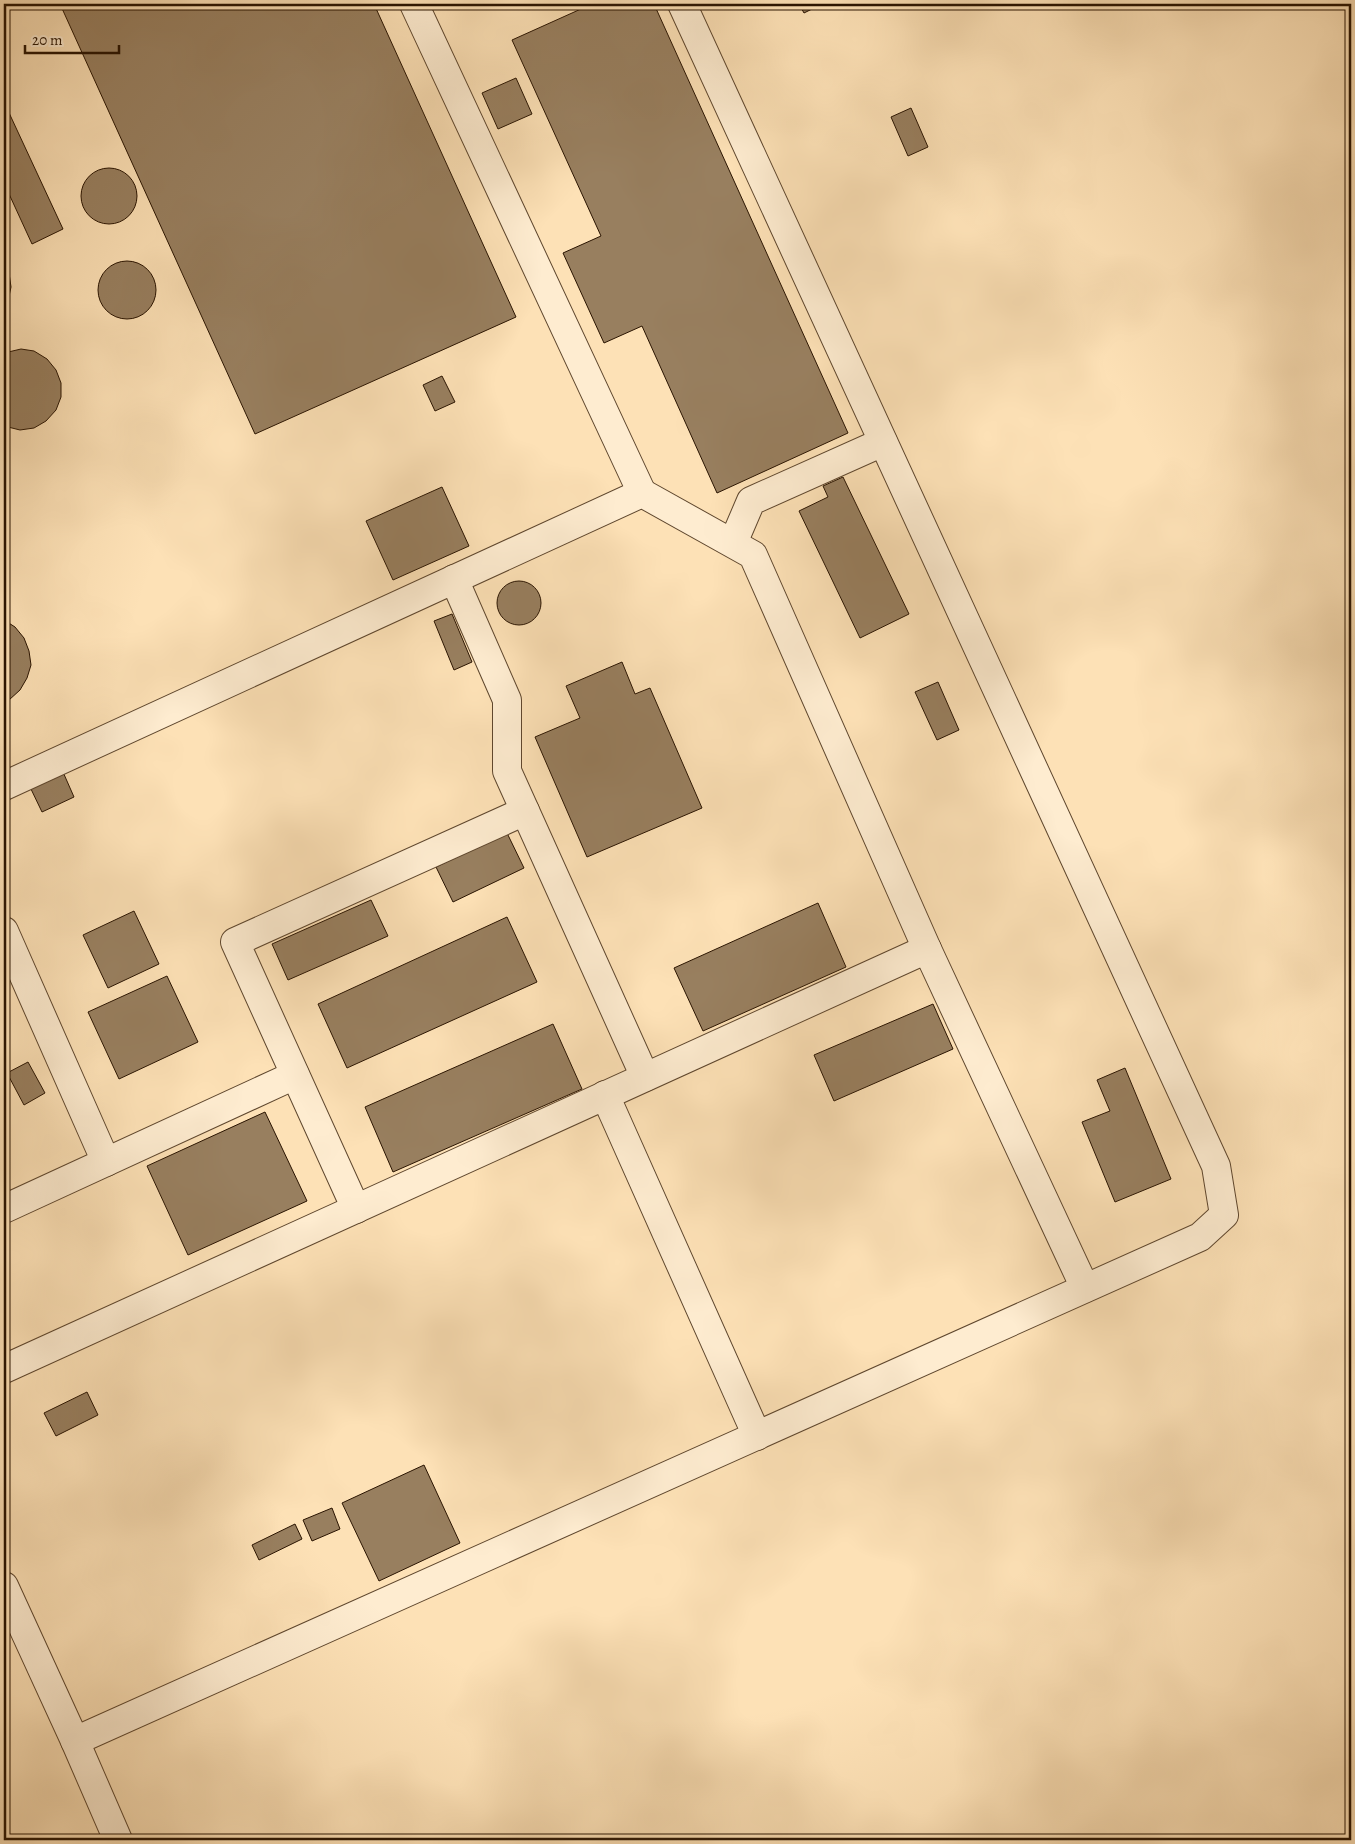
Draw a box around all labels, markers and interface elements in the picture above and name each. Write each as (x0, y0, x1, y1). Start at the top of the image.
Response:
scale bar (25, 22, 119, 54)
text: 20 m (32, 30, 63, 50)

